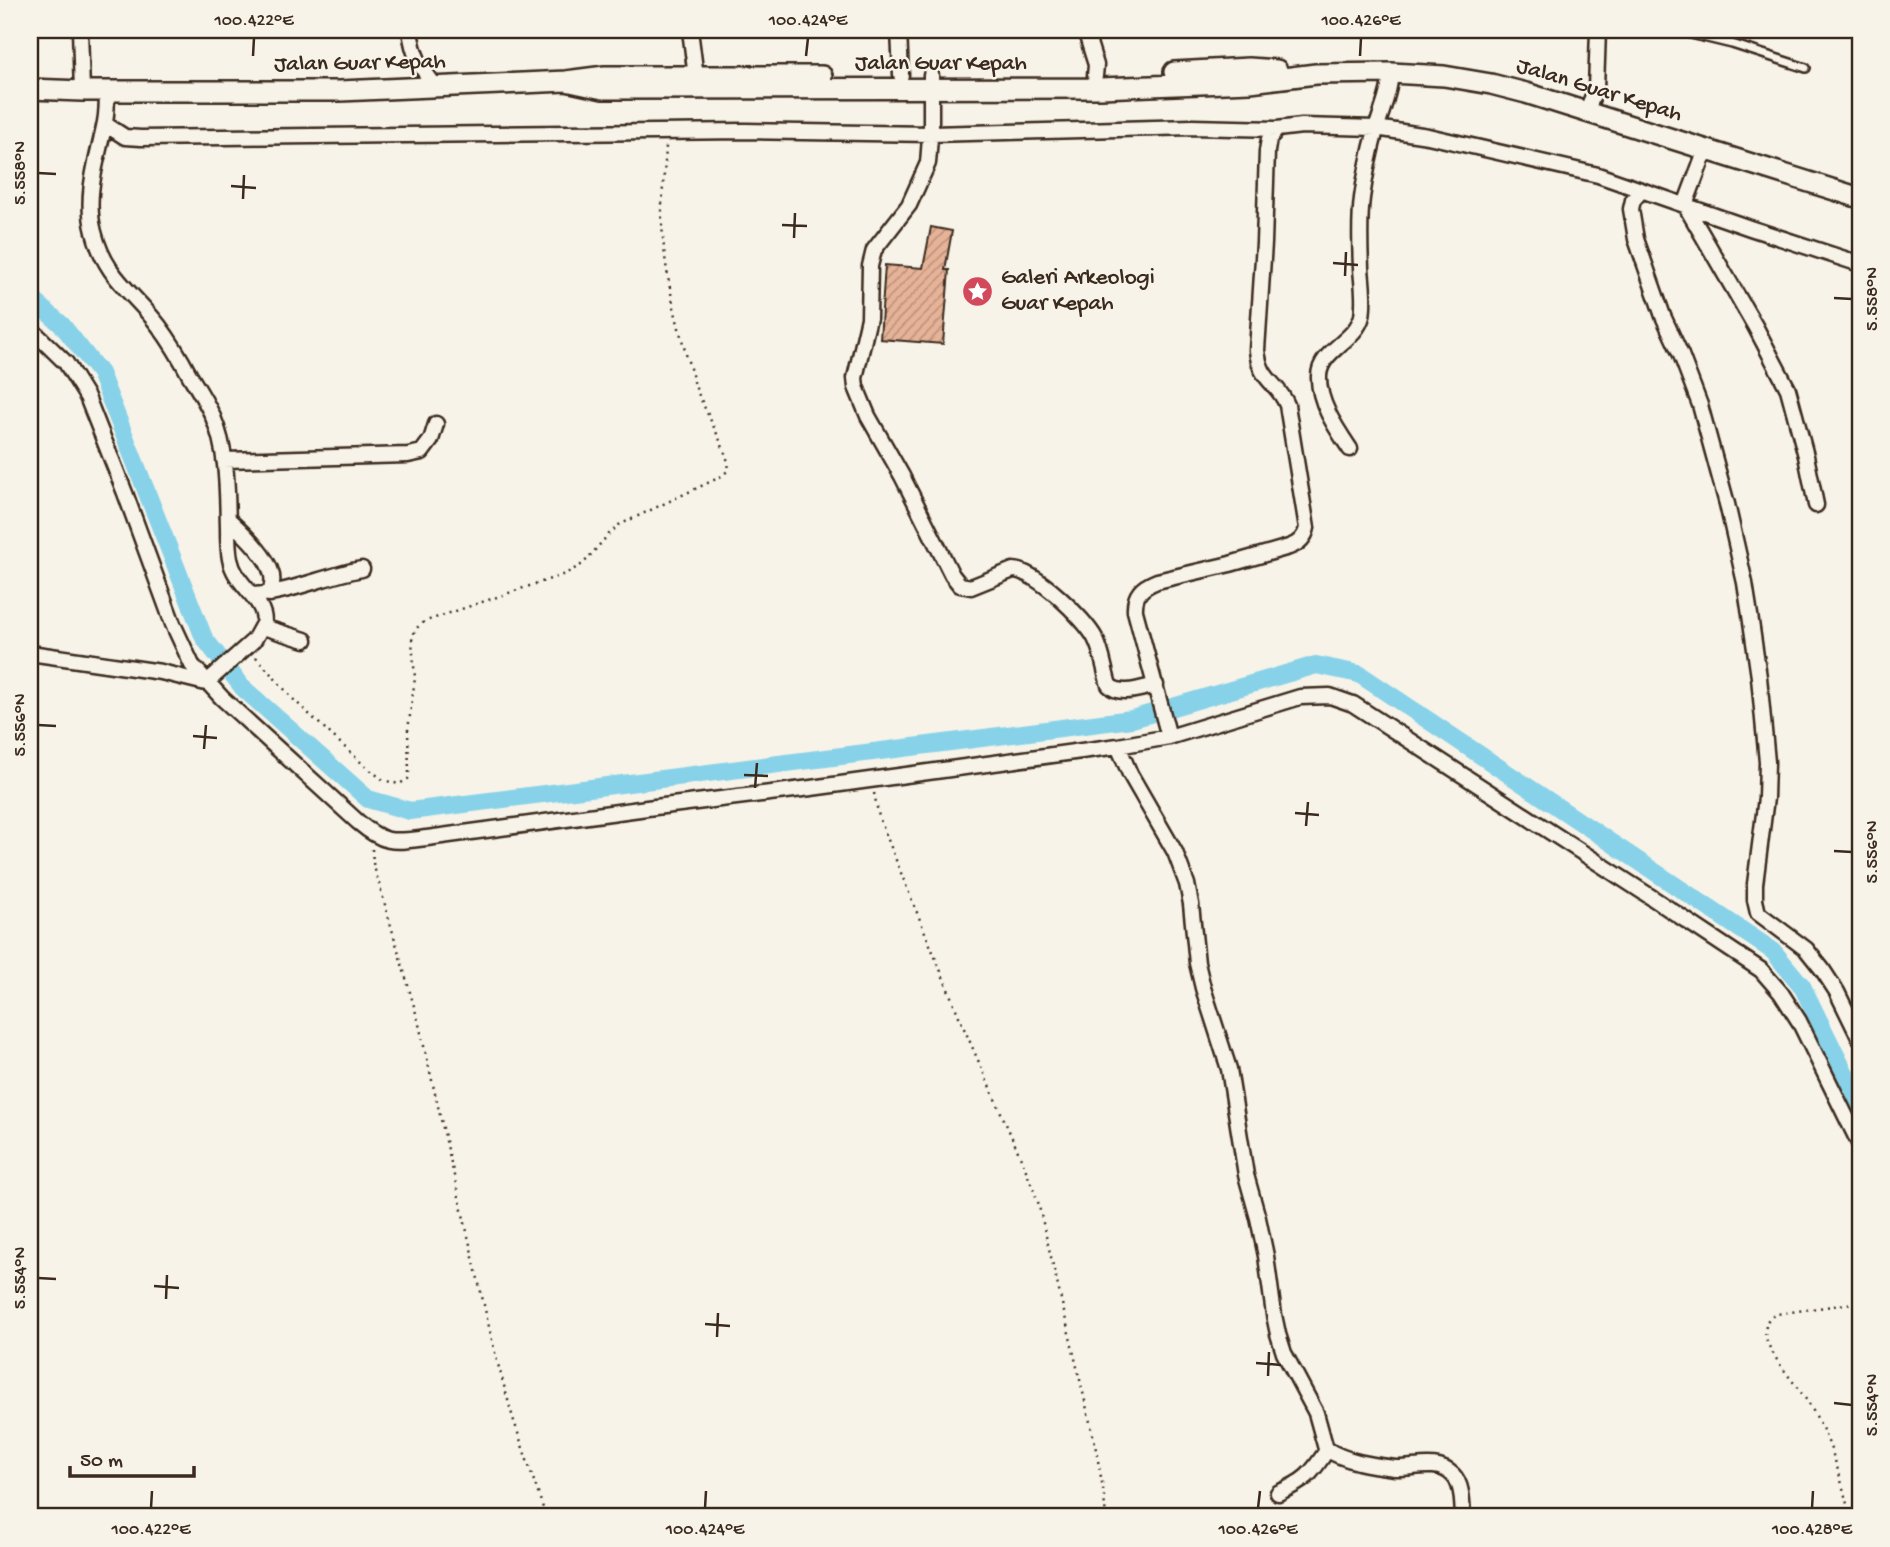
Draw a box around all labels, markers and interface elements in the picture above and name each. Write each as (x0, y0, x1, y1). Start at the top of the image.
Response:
text: 100.422°E (214, 11, 294, 32)
text: 100.424°E (768, 11, 848, 32)
text: 100.426°E (1320, 11, 1401, 32)
street label: Jalan Guar Kepah (274, 49, 446, 79)
street label: Jalan Guar Kepah (855, 51, 1027, 78)
street label: Jalan Guar Kepah (1513, 53, 1685, 129)
text: 5.558°N (11, 141, 32, 205)
place label: Galeri Arkeologi Guar Kepah (1001, 265, 1155, 318)
text: 5.558°N (1863, 267, 1884, 331)
place icon: Galeri Arkeologi Guar Kepah (961, 274, 995, 308)
text: 5.556°N (11, 693, 32, 757)
text: 5.556°N (1863, 820, 1884, 884)
text: 5.554°N (11, 1247, 32, 1309)
text: 5.554°N (1863, 1374, 1884, 1436)
scale bar (70, 1435, 194, 1479)
text: 50 m (80, 1450, 123, 1475)
text: 100.422°E (111, 1520, 191, 1541)
text: 100.424°E (665, 1520, 745, 1541)
text: 100.426°E (1217, 1520, 1298, 1541)
text: 100.428°E (1771, 1520, 1853, 1541)

